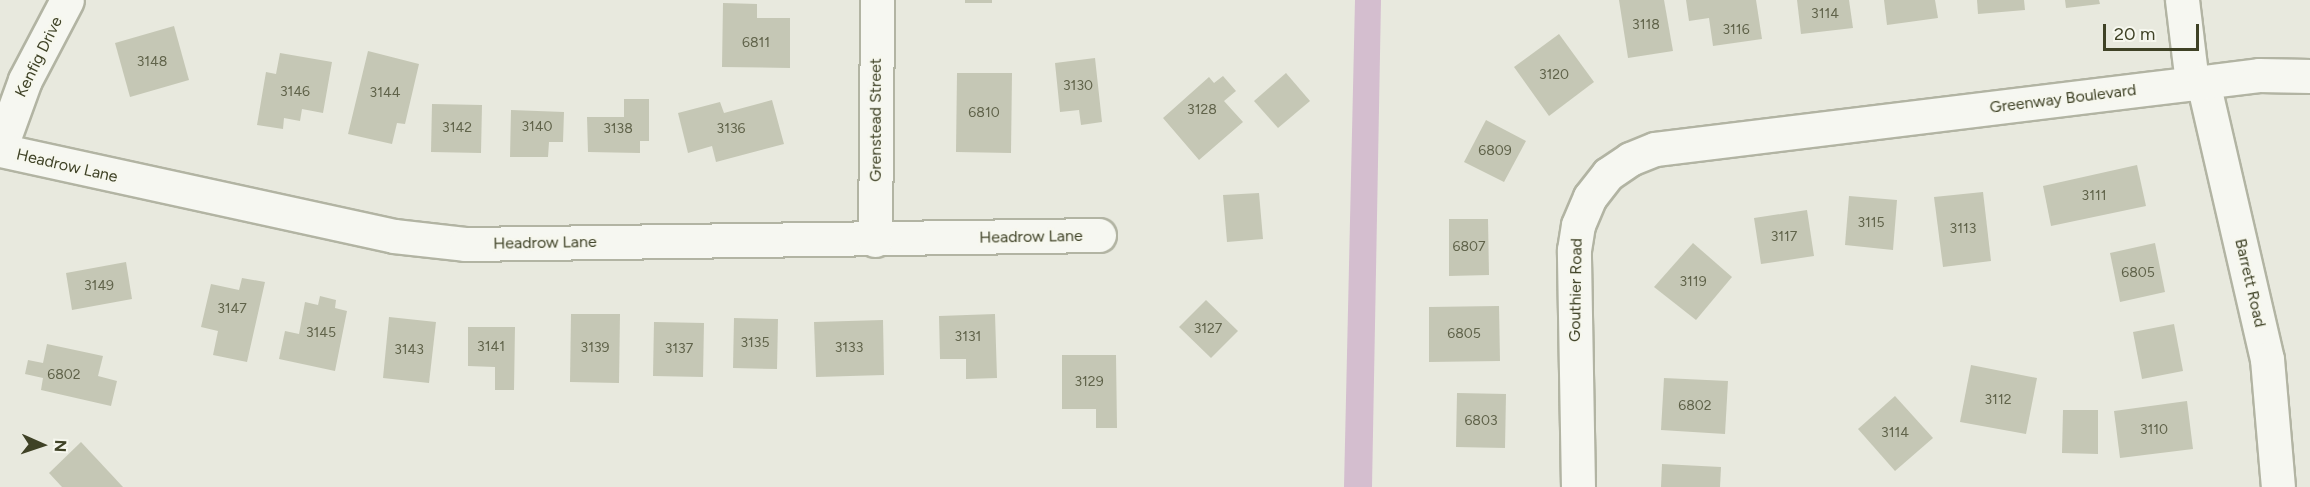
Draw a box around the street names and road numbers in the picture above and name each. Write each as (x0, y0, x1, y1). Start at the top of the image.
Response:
street label: Kenfig Drive (11, 14, 67, 100)
street label: Grenstead Street (866, 58, 886, 182)
street label: Greenway Boulevard (1989, 80, 2137, 118)
street label: Headrow Lane (14, 145, 120, 187)
street label: Headrow Lane (979, 226, 1083, 248)
street label: Headrow Lane (493, 232, 597, 254)
street label: Barrett Road (2230, 237, 2270, 329)
street label: Gouthier Road (1565, 238, 1587, 342)

